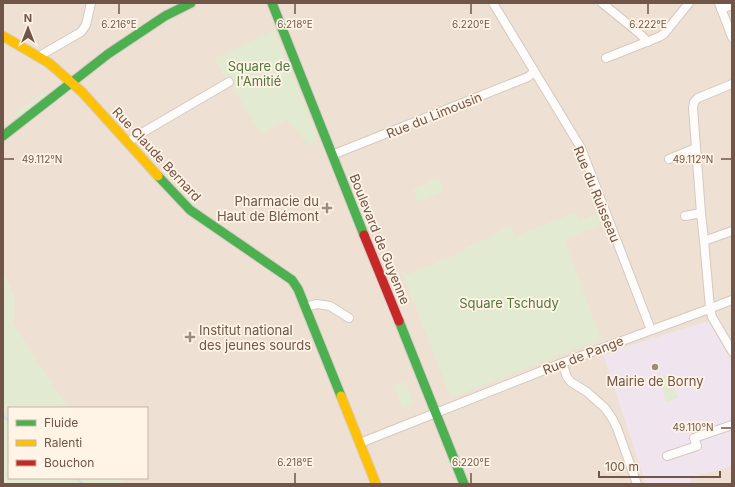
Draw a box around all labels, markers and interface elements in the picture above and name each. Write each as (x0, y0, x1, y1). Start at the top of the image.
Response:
north arrow (8, 8, 48, 48)
text: N (24, 11, 32, 25)
text: 6.216°E (101, 18, 137, 30)
text: 6.218°E (277, 18, 313, 30)
text: 6.220°E (452, 18, 490, 30)
text: 6.222°E (629, 18, 667, 30)
park label: Square de l'Amitié (228, 58, 290, 89)
street label: Rue du Limousin (384, 89, 484, 141)
street label: Rue Claude Bernard (109, 104, 205, 204)
street label: Rue du Ruisseau (570, 144, 624, 244)
text: 49.112°N (22, 153, 62, 165)
text: 49.112°N (673, 153, 713, 165)
street label: Boulevard de Guyenne (346, 171, 414, 307)
place label: Pharmacie du Haut de Blémont (217, 193, 319, 224)
marker: Pharmacie du Haut de Blémont (322, 203, 332, 213)
park label: Square Tschudy (459, 295, 559, 311)
place label: Institut national des jeunes sourds (199, 322, 311, 353)
marker: Institut national des jeunes sourds (184, 331, 196, 343)
street label: Rue de Pange (540, 332, 626, 378)
marker: Mairie de Borny (650, 362, 660, 372)
place label: Mairie de Borny (606, 373, 704, 389)
legend (8, 407, 148, 479)
text: Fluide (44, 415, 78, 430)
text: 49.110°N (673, 421, 713, 433)
text: Ralenti (44, 435, 82, 450)
scale bar (599, 453, 720, 479)
text: Bouchon (44, 455, 94, 470)
text: 6.218°E (277, 456, 313, 468)
text: 6.220°E (452, 456, 490, 468)
text: 100 m (605, 459, 639, 474)

